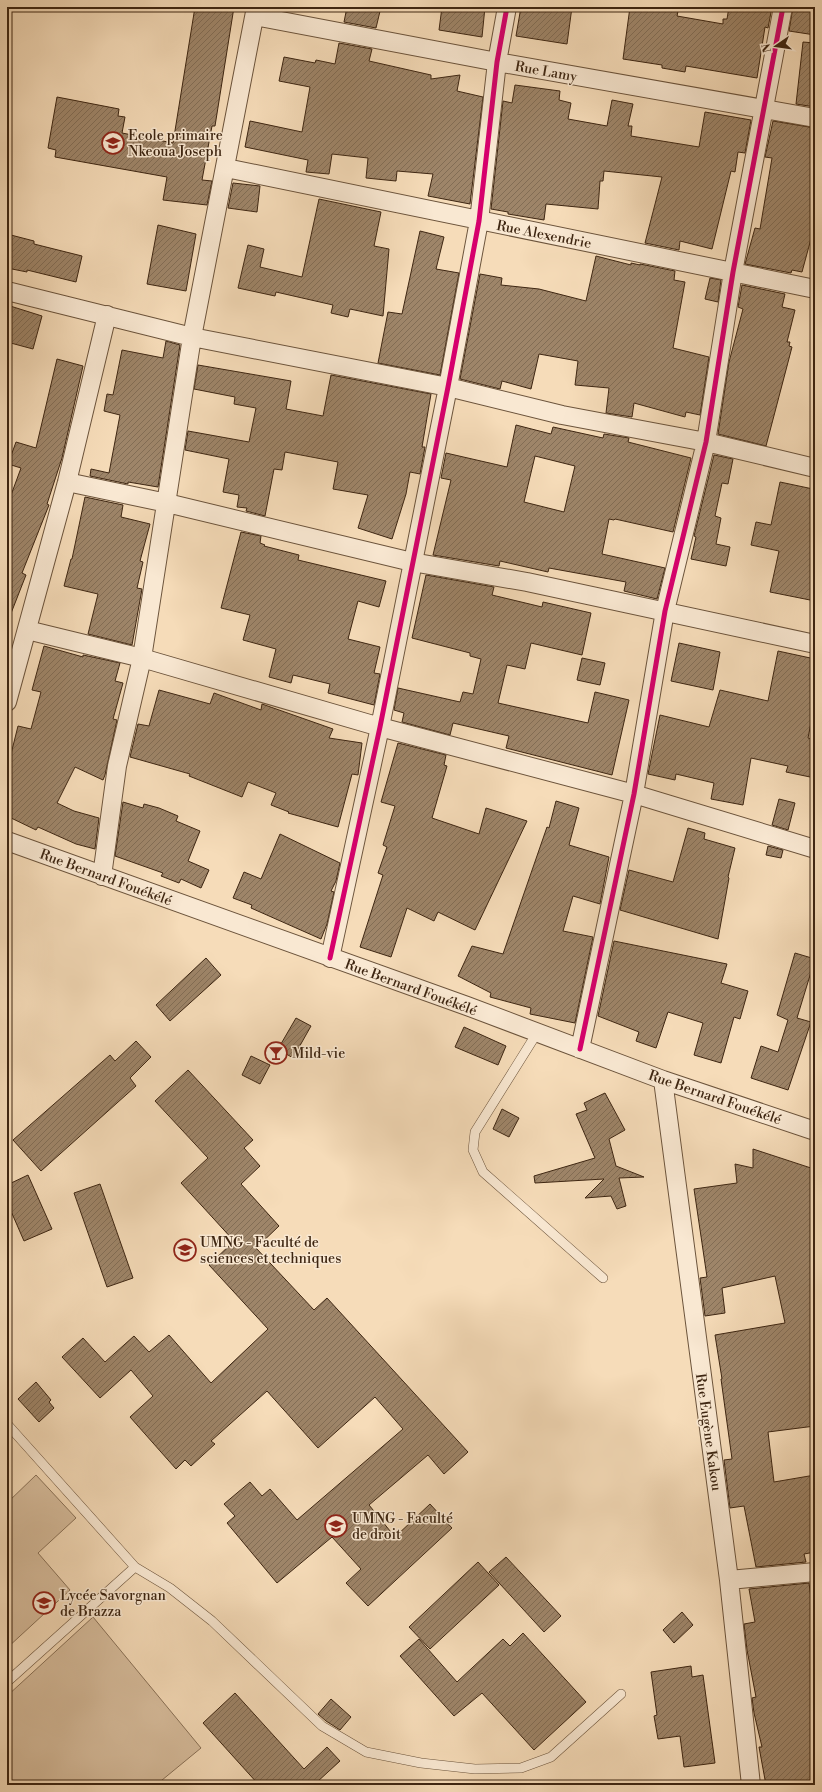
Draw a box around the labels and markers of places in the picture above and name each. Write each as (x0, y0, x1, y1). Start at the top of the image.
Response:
place label: Ecole primaire Nkeoua Joseph (128, 127, 223, 161)
school or university icon: Ecole primaire Nkeoua Joseph (100, 130, 126, 156)
bar icon: Mild-vie (263, 1040, 289, 1066)
place label: Mild-vie (292, 1045, 345, 1063)
place label: UMNG - Faculté de sciences et techniques (200, 1234, 341, 1268)
school or university icon: UMNG - Faculté de sciences et techniques (172, 1237, 198, 1263)
place label: UMNG - Faculté de droit (352, 1510, 453, 1544)
school or university icon: UMNG - Faculté de droit (323, 1513, 349, 1539)
place label: Lycée Savorgnan de Brazza (60, 1587, 167, 1621)
school or university icon: Lycée Savorgnan de Brazza (31, 1590, 57, 1616)

